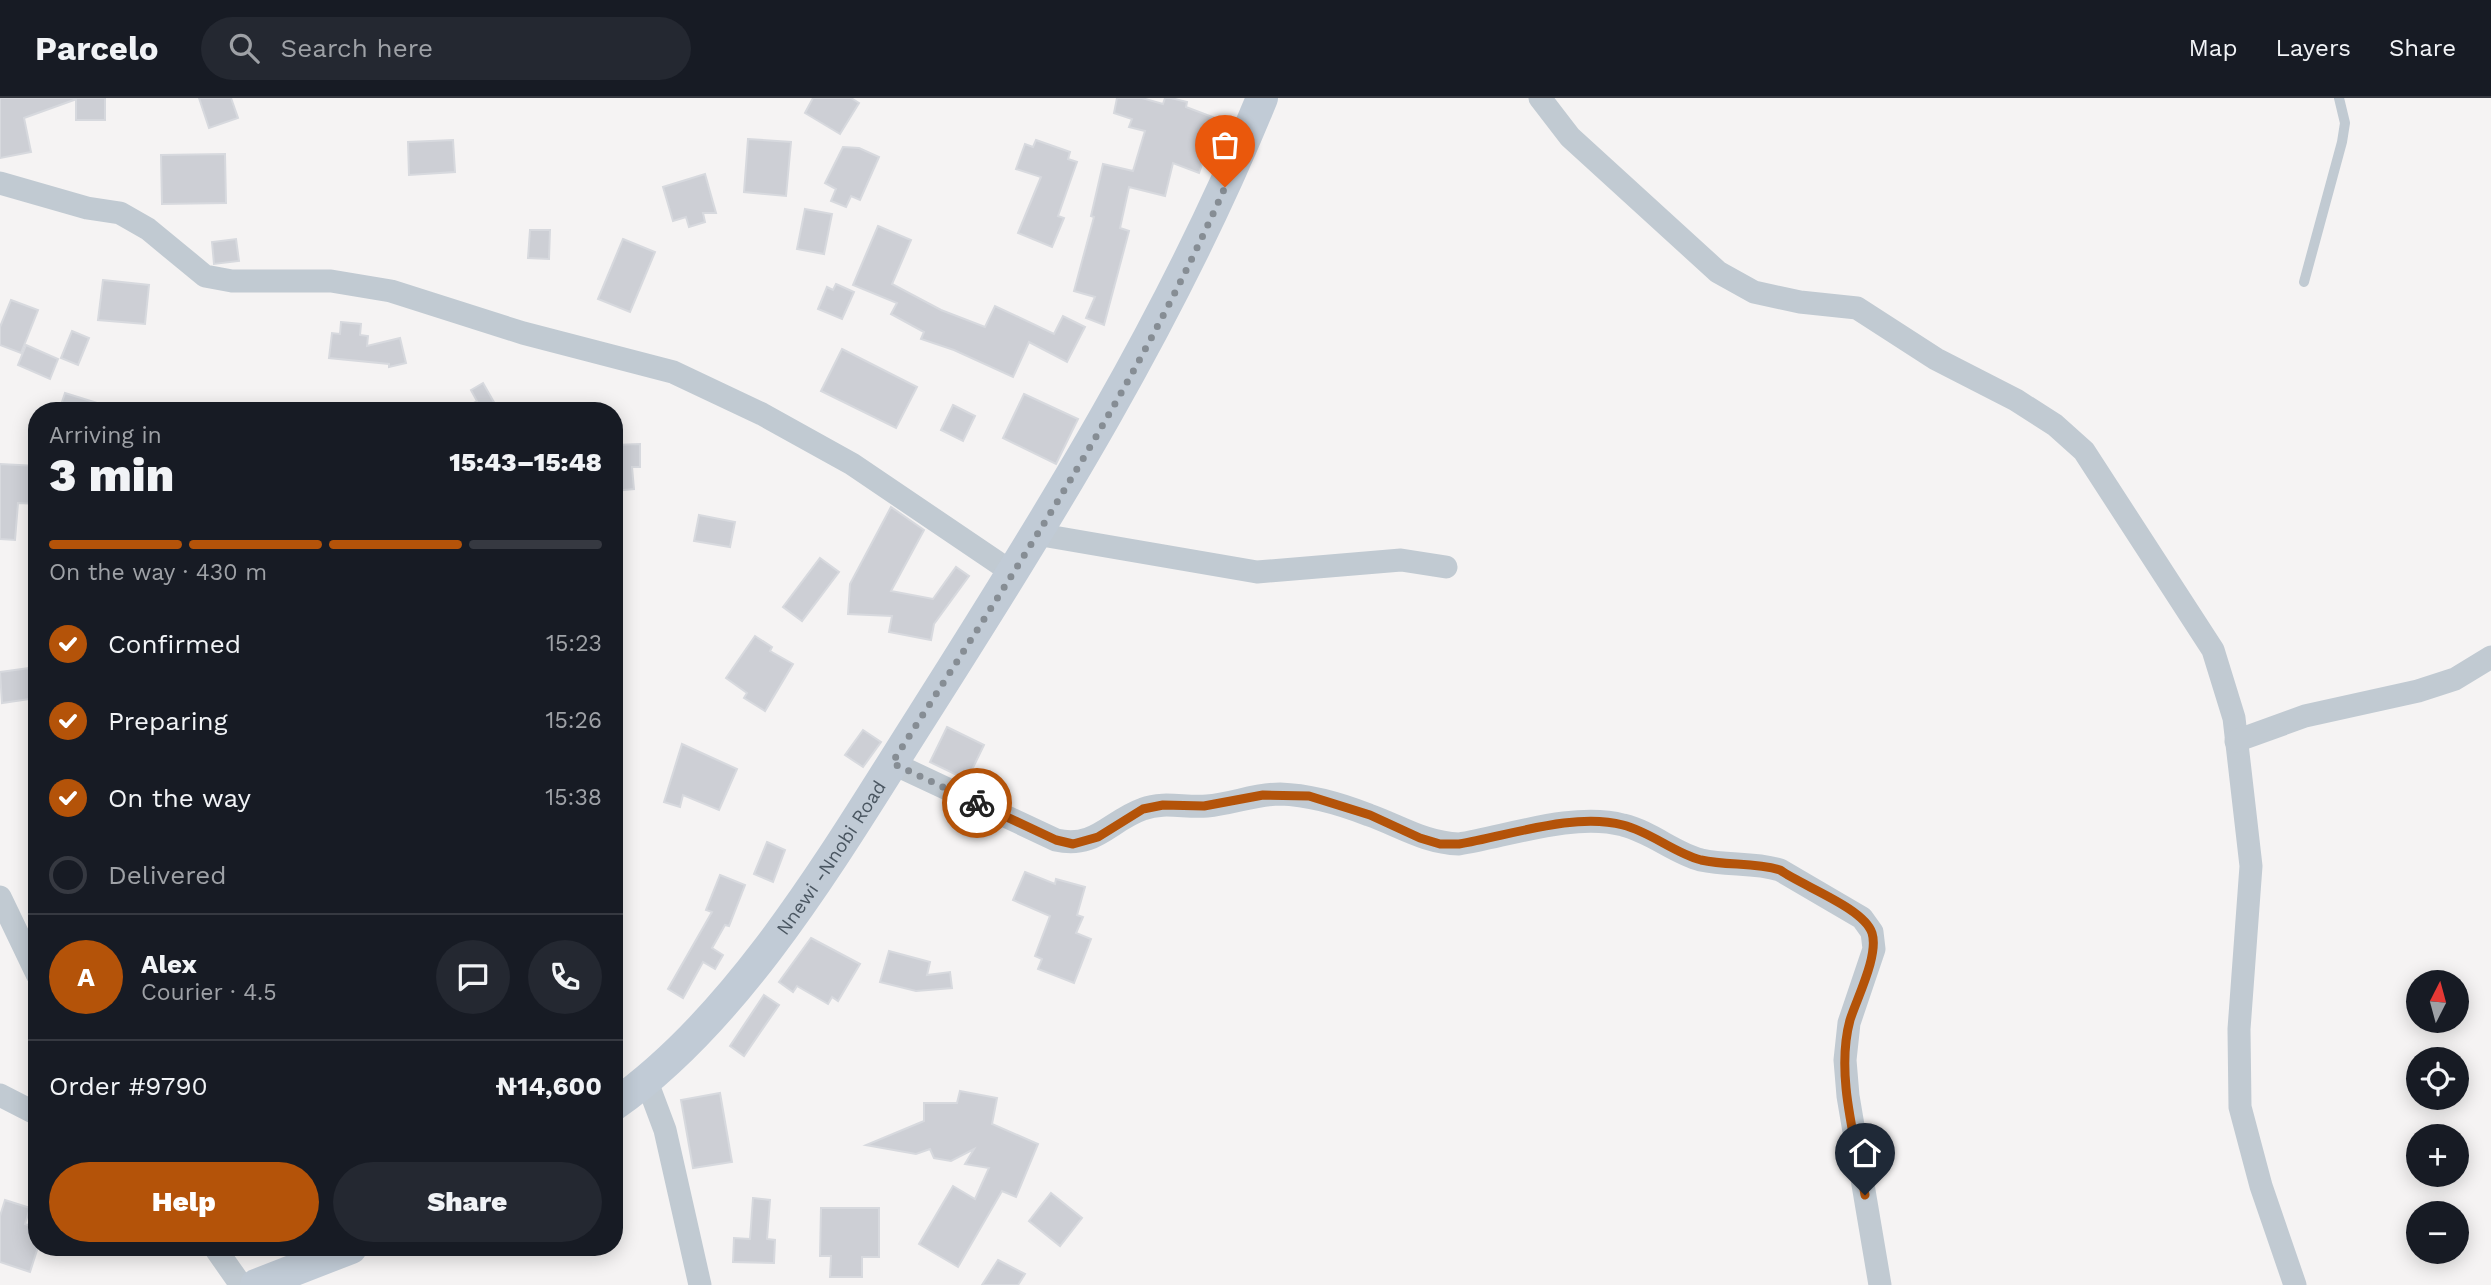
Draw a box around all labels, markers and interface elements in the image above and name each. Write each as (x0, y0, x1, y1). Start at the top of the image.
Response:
search box (201, 17, 691, 80)
text: Parcelo (35, 29, 159, 68)
icon: search (225, 29, 263, 67)
text: Search here (281, 33, 433, 63)
text: Map (2189, 34, 2237, 62)
text: Layers (2275, 34, 2351, 62)
text: Share (2389, 34, 2456, 62)
pin (1195, 115, 1255, 187)
icon: bag (1206, 126, 1244, 164)
text: Arriving in (49, 422, 162, 449)
text: 15:43–15:48 (449, 447, 602, 477)
text: 3 min (49, 448, 174, 502)
text: On the way · 430 m (49, 559, 267, 586)
icon: check (49, 625, 87, 663)
text: Confirmed (108, 629, 241, 659)
text: 15:23 (546, 630, 602, 657)
icon: check (49, 702, 87, 740)
text: Preparing (108, 706, 228, 736)
text: 15:26 (545, 707, 602, 734)
courier (942, 768, 1012, 838)
street label: Nnewi -Nnobi Road (771, 776, 891, 939)
icon: check (49, 779, 87, 817)
text: On the way (108, 783, 251, 813)
text: 15:38 (545, 784, 602, 811)
icon: bike (958, 784, 996, 822)
text: Delivered (108, 860, 227, 890)
button: chat (436, 940, 510, 1014)
button: phone (528, 940, 602, 1014)
text: Alex (141, 949, 197, 979)
text: A (77, 962, 95, 992)
north arrow (2406, 970, 2469, 1032)
map controls (2406, 970, 2469, 1264)
text: Courier · 4.5 (141, 979, 277, 1006)
button: locate (2406, 1047, 2469, 1110)
text: Order #9790 (49, 1071, 208, 1101)
text: ₦14,600 (496, 1071, 602, 1101)
pin (1835, 1123, 1895, 1195)
button: + (2406, 1124, 2469, 1187)
icon: home (1846, 1134, 1884, 1172)
button: Help (49, 1162, 319, 1242)
button: Share (333, 1162, 602, 1242)
button: − (2406, 1201, 2469, 1264)

